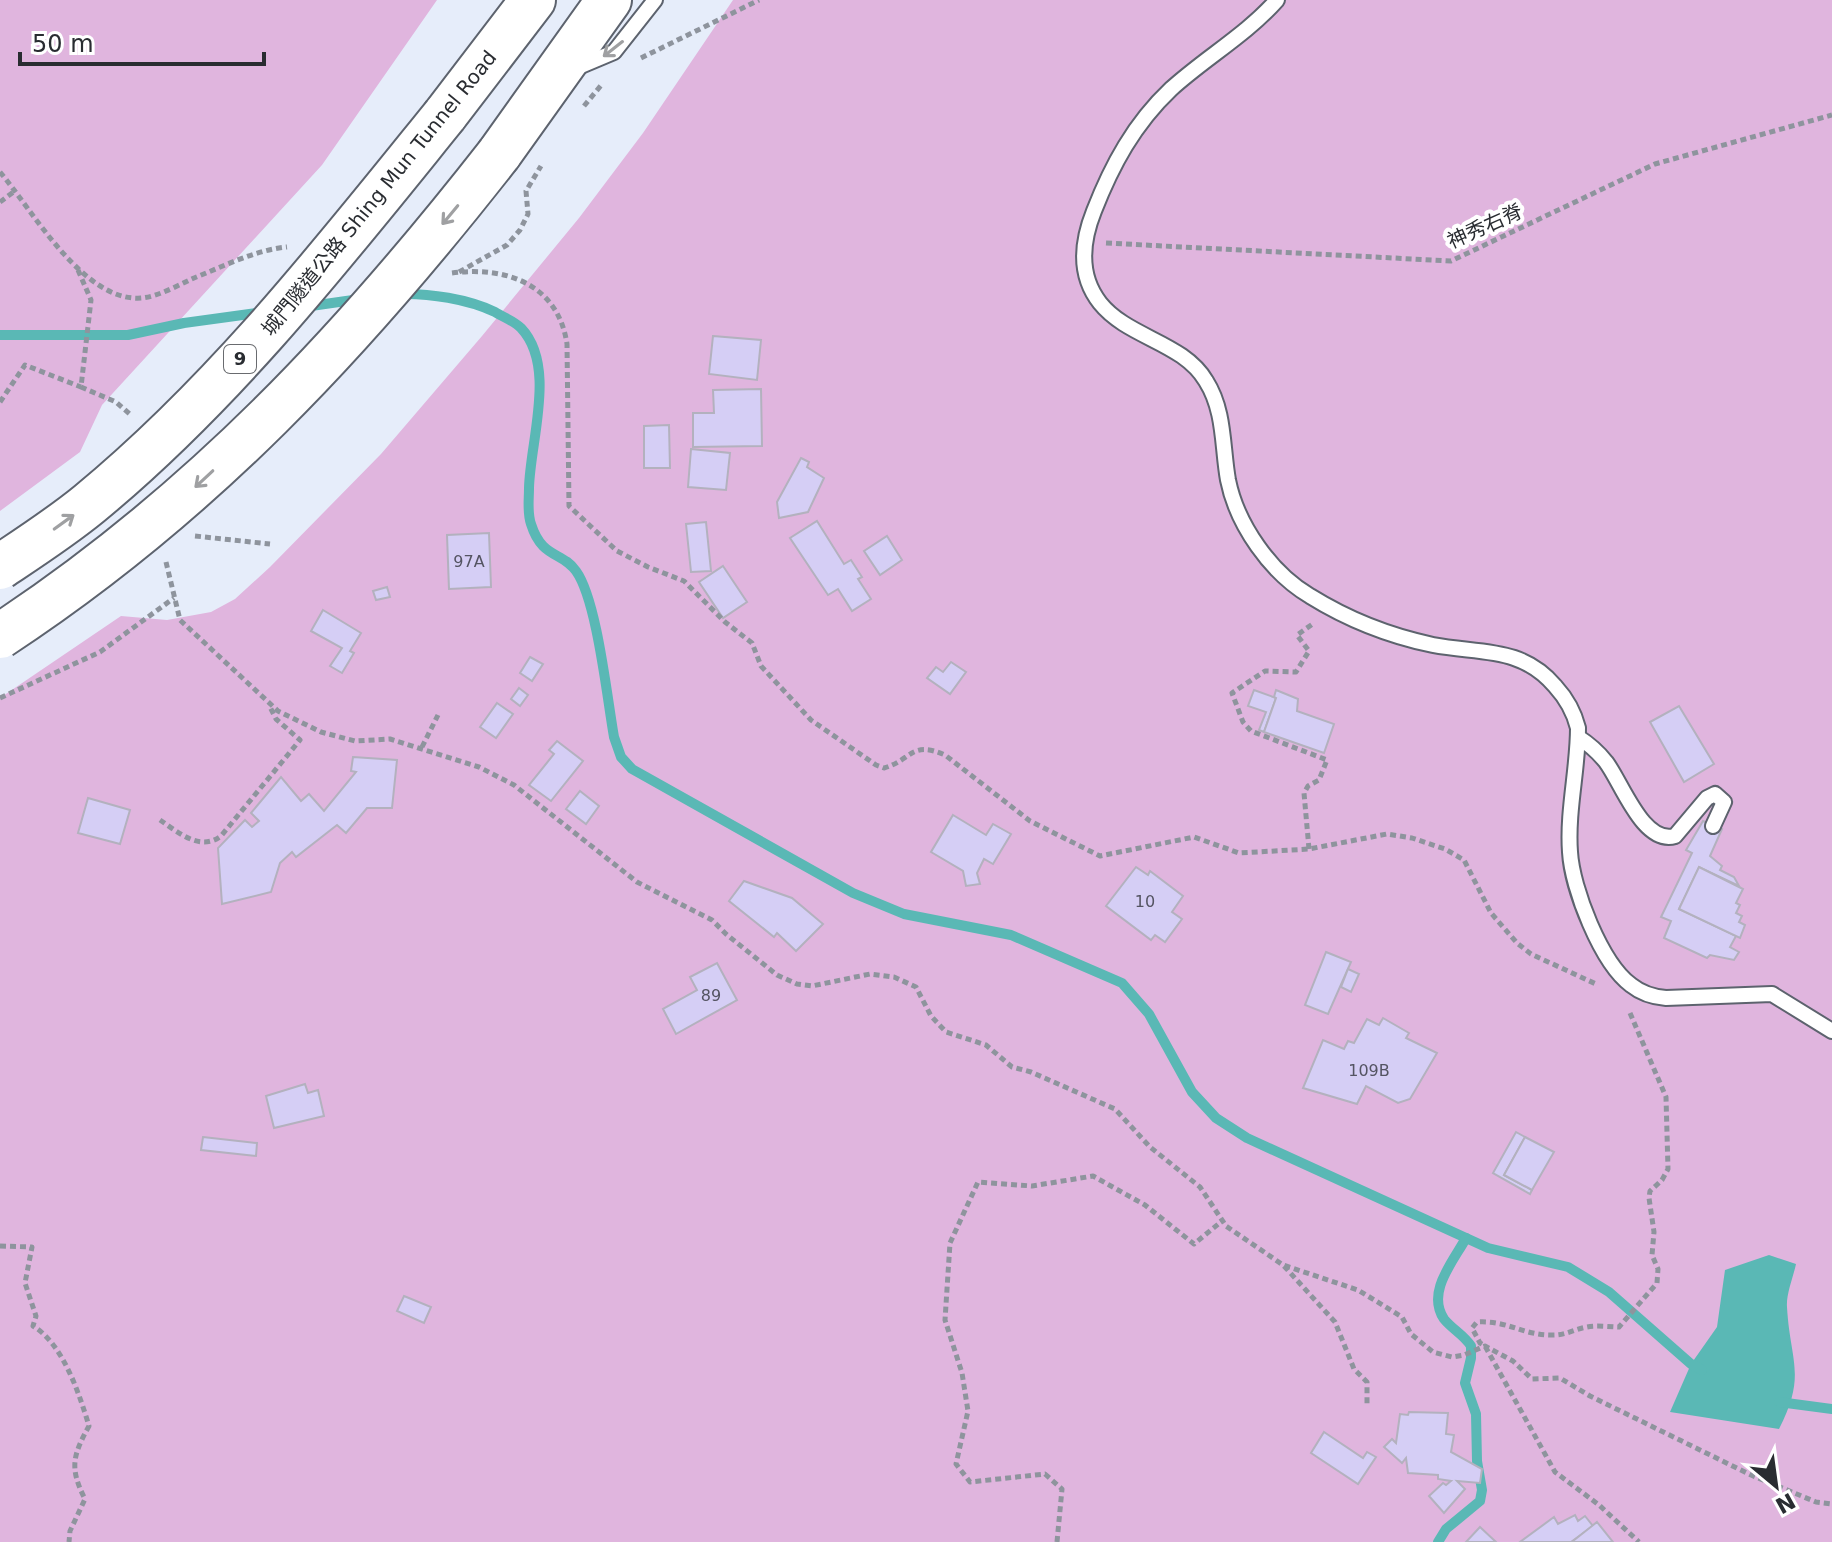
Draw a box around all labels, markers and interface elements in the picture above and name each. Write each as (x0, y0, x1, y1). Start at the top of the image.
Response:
scale bar (20, 16, 264, 66)
text: 50 m (32, 30, 94, 58)
one-way arrow (602, 39, 623, 57)
street label: 城門隧道公路 Shing Mun Tunnel Road (257, 46, 501, 340)
street label: 神秀右脊 (1444, 199, 1526, 253)
one-way arrow (442, 204, 459, 225)
road number: 9 (224, 345, 256, 373)
one-way arrow (194, 470, 214, 489)
one-way arrow (52, 514, 74, 530)
house number: 97A (453, 552, 485, 571)
house number: 10 (1135, 892, 1155, 911)
house number: 89 (701, 986, 721, 1005)
house number: 109B (1348, 1061, 1390, 1080)
north arrow (1736, 1446, 1816, 1526)
text: N (1771, 1488, 1800, 1518)

